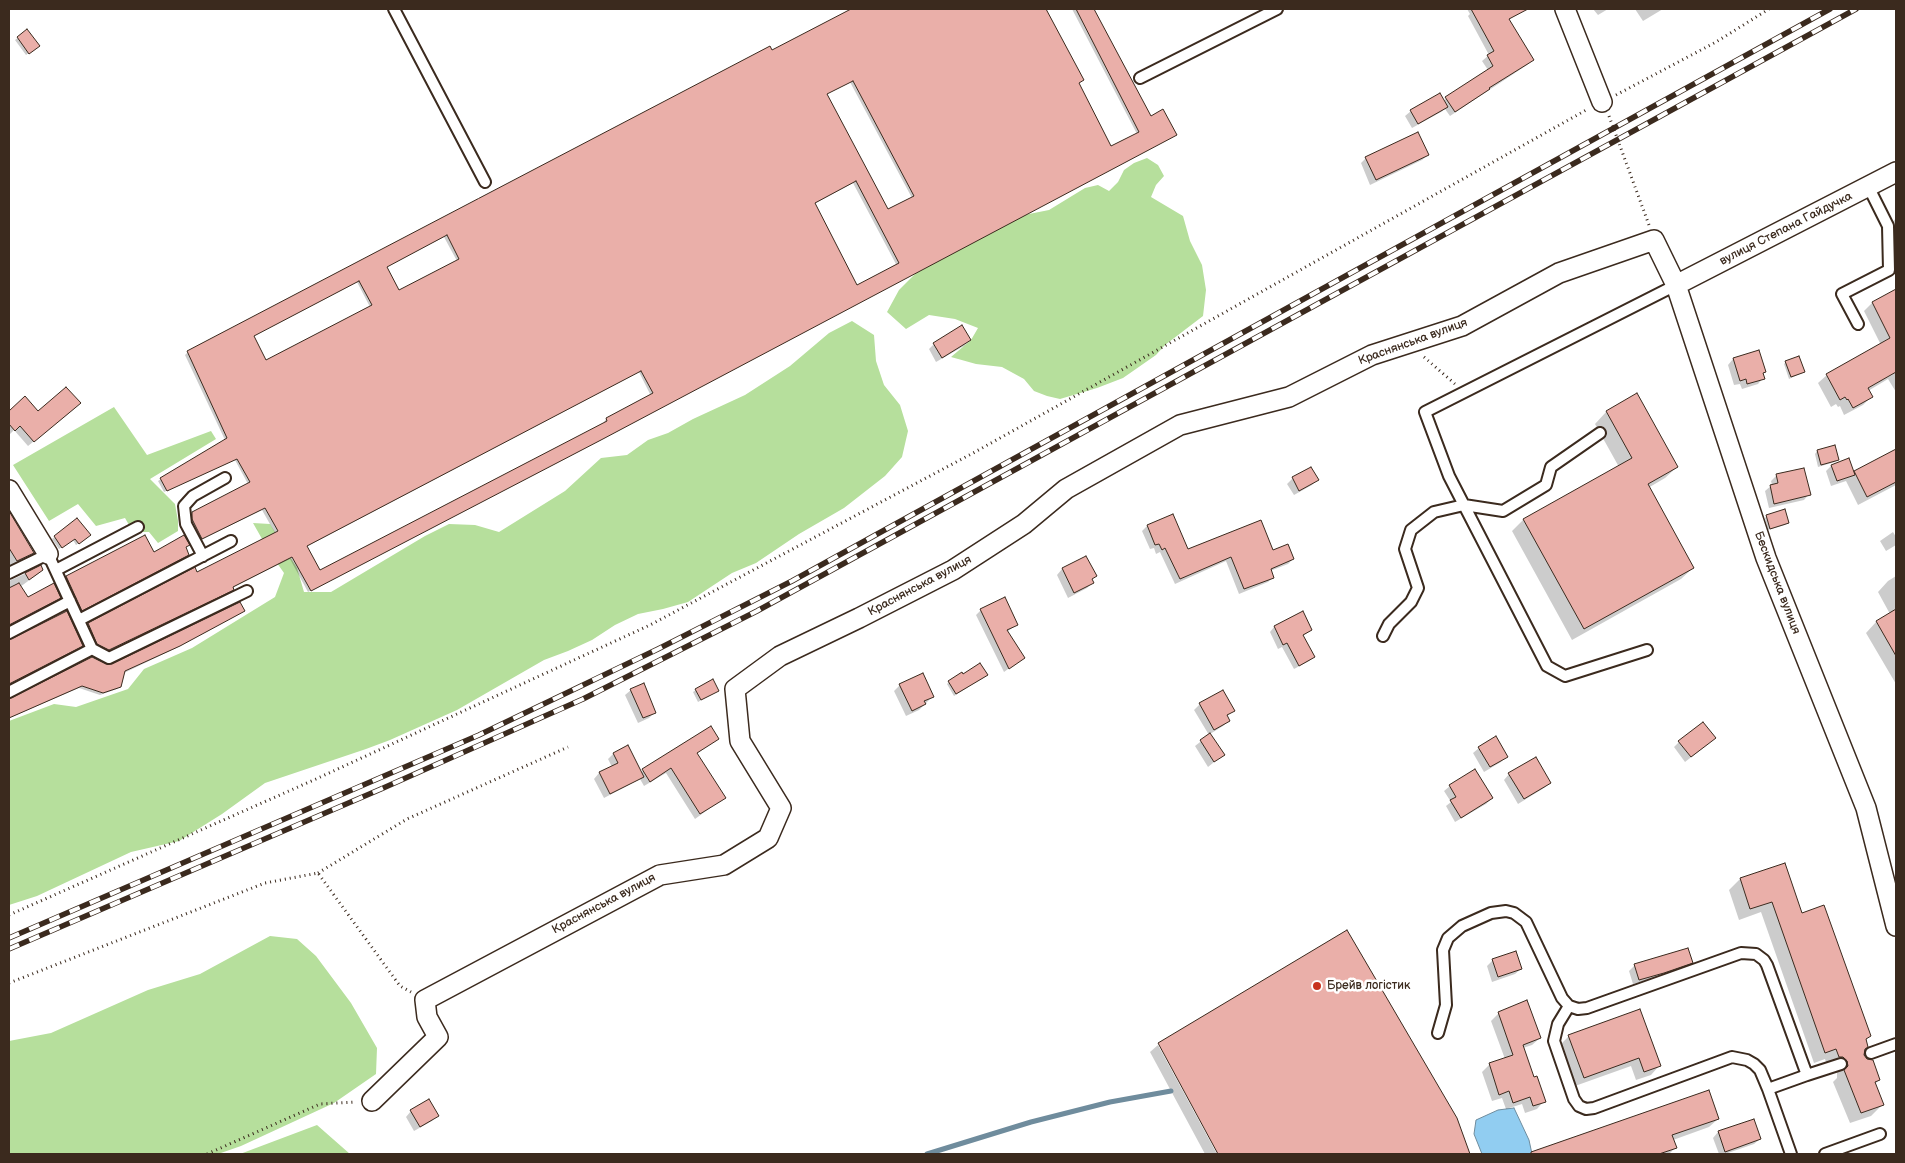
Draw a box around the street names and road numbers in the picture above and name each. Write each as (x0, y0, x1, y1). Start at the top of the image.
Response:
street label: вулиця Степана Гайдучка (1717, 189, 1855, 269)
street label: Краснянська вулиця (1356, 316, 1470, 368)
street label: Бескидська вулиця (1751, 530, 1803, 636)
street label: Краснянська вулиця (866, 553, 974, 619)
street label: Краснянська вулиця (550, 871, 658, 937)

